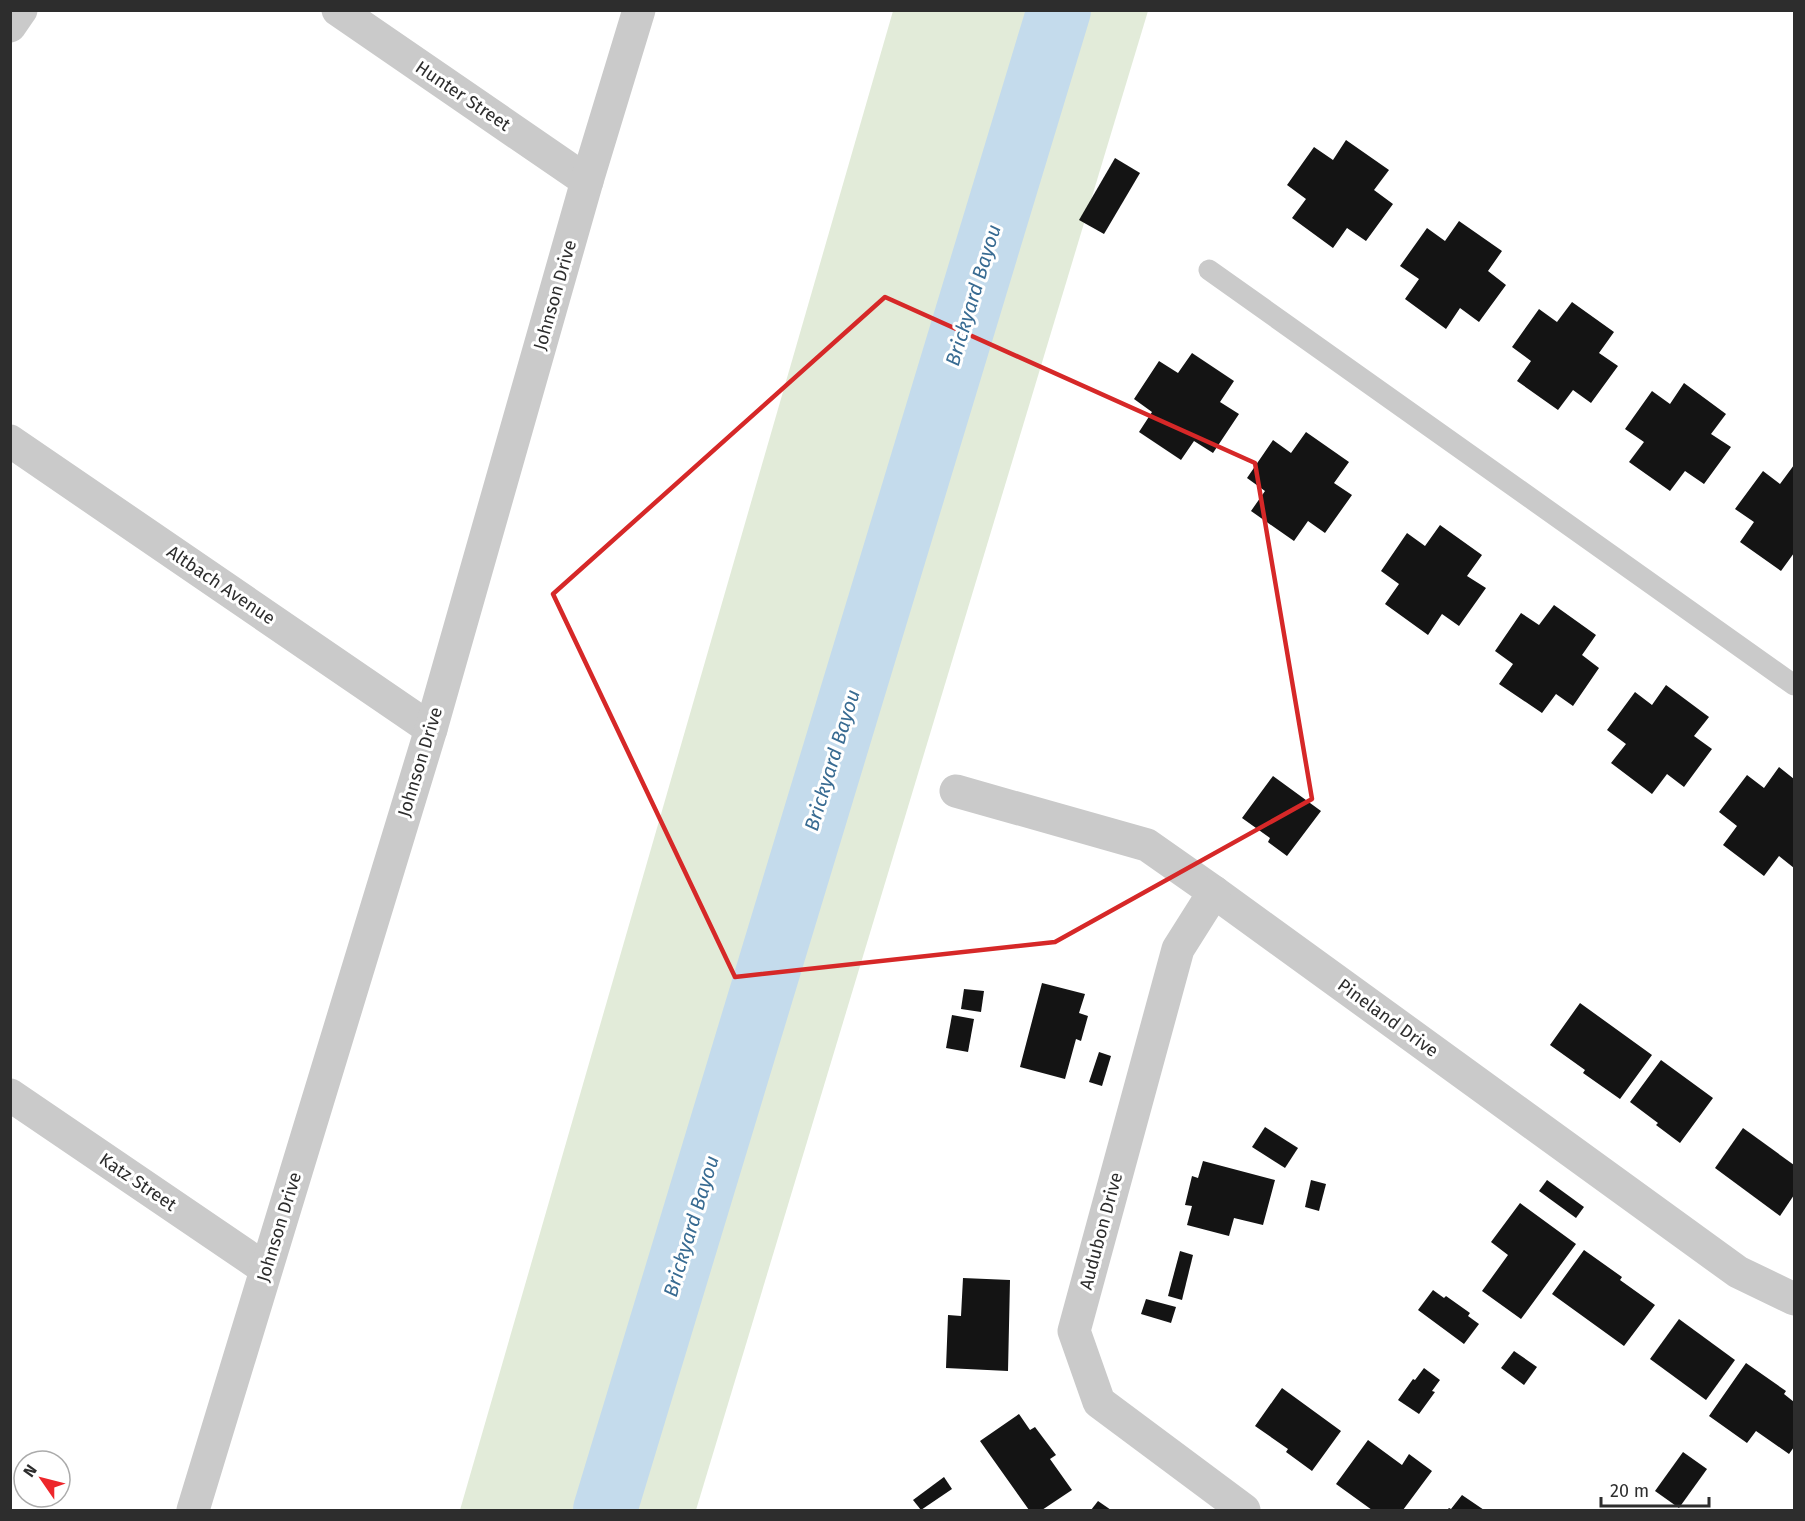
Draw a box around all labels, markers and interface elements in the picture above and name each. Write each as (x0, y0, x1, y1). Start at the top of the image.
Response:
street label: Hunter Street (411, 56, 515, 136)
water label: Brickyard Bayou (940, 221, 1006, 369)
street label: Johnson Drive (529, 237, 581, 353)
street label: Altbach Avenue (163, 541, 279, 629)
water label: Brickyard Bayou (799, 686, 865, 834)
street label: Johnson Drive (393, 704, 447, 820)
street label: Pineland Drive (1333, 974, 1443, 1062)
street label: Katz Street (95, 1148, 181, 1216)
water label: Brickyard Bayou (658, 1152, 724, 1300)
street label: Johnson Drive (252, 1169, 306, 1285)
street label: Audubon Drive (1075, 1170, 1127, 1292)
north arrow (12, 1449, 72, 1509)
text: N (19, 1461, 41, 1480)
scale bar (1601, 1470, 1709, 1508)
text: 20 m (1610, 1480, 1649, 1502)

